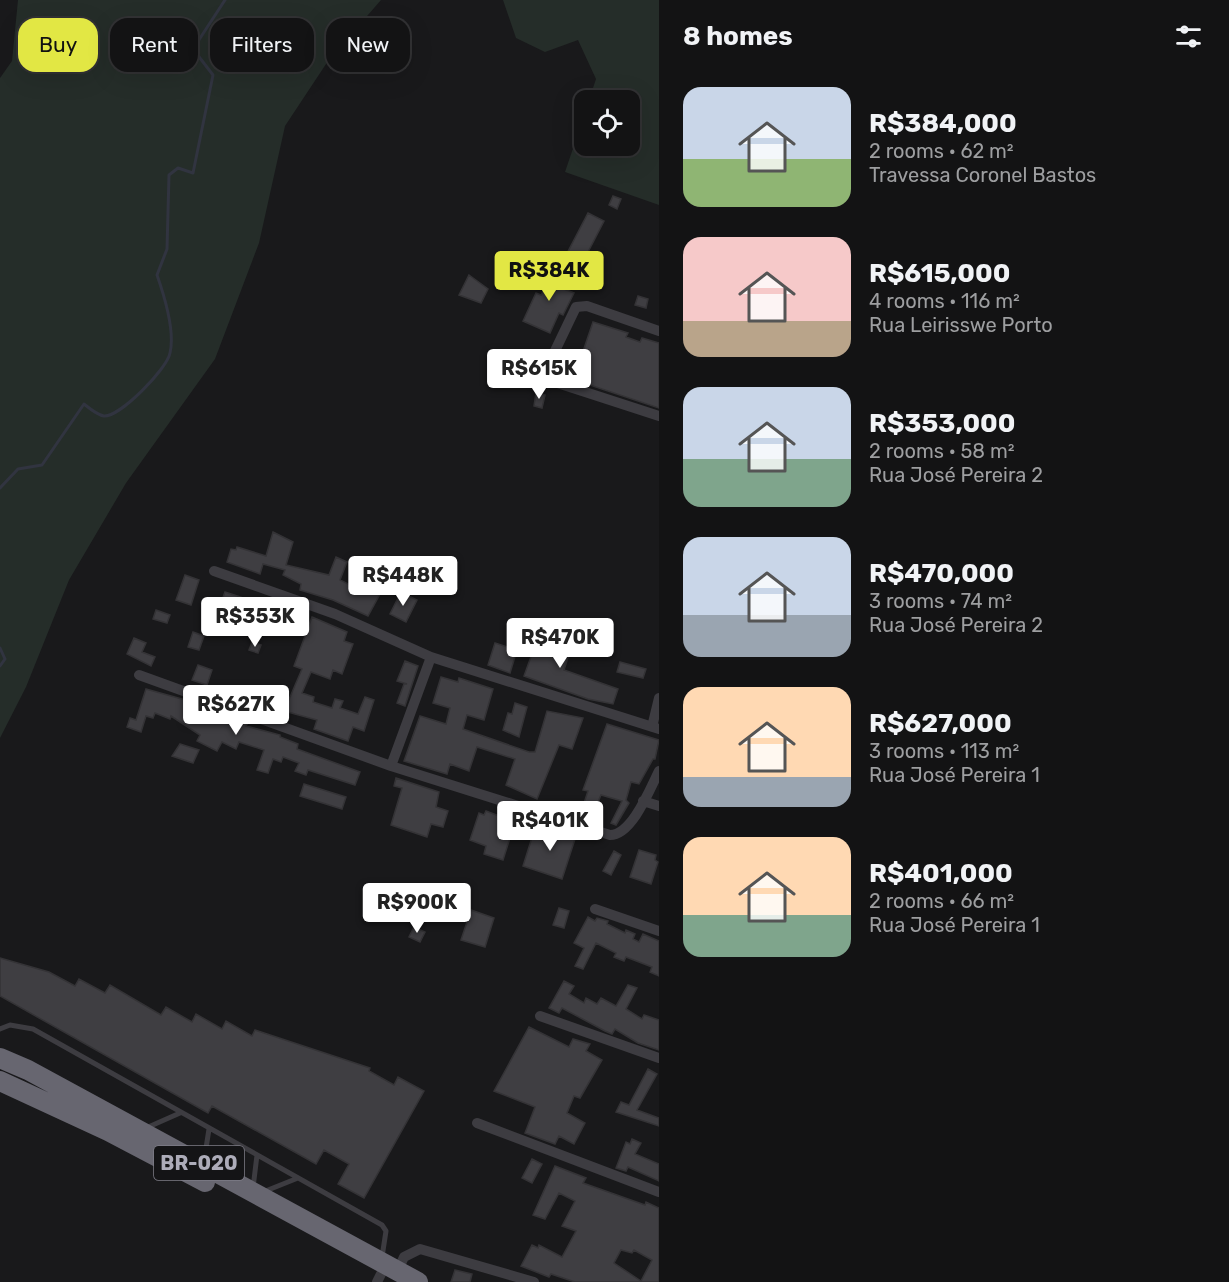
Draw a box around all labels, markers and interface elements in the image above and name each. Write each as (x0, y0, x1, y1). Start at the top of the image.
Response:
chip: Buy (18, 18, 98, 72)
chip: Rent (110, 18, 198, 72)
chip: Filters (210, 18, 314, 72)
chip: New (326, 18, 410, 72)
icon: filters (1172, 20, 1205, 53)
text: 8 homes (683, 21, 793, 52)
map controls (574, 90, 640, 156)
button: locate (574, 90, 640, 156)
text: R$384,000 (869, 108, 1017, 139)
icon: home (731, 111, 803, 183)
text: 2 rooms · 62 m² (869, 139, 1014, 163)
text: Travessa Coronel Bastos (869, 163, 1096, 187)
pin: R$384K (500, 251, 598, 302)
text: R$384K (509, 258, 589, 282)
text: R$615,000 (869, 258, 1010, 289)
icon: home (731, 261, 803, 333)
text: 4 rooms · 116 m² (869, 289, 1020, 313)
text: Rua Leirisswe Porto (869, 313, 1053, 337)
pin: R$615K (490, 349, 588, 400)
text: R$615K (501, 356, 577, 380)
text: R$353,000 (869, 408, 1015, 439)
icon: home (731, 411, 803, 483)
text: 2 rooms · 58 m² (869, 439, 1015, 463)
text: Rua José Pereira 2 (869, 463, 1043, 487)
pin: R$448K (354, 556, 452, 607)
text: R$470,000 (869, 558, 1014, 589)
icon: home (731, 561, 803, 633)
text: R$448K (362, 563, 444, 587)
text: 3 rooms · 74 m² (869, 589, 1012, 613)
pin: R$353K (206, 597, 304, 648)
text: R$353K (215, 604, 295, 628)
text: Rua José Pereira 2 (869, 613, 1043, 637)
pin: R$470K (511, 618, 609, 669)
text: R$470K (521, 625, 599, 649)
pin: R$627K (187, 685, 285, 736)
text: R$627K (197, 692, 275, 716)
text: R$627,000 (869, 708, 1012, 739)
icon: home (731, 711, 803, 783)
text: 3 rooms · 113 m² (869, 739, 1019, 763)
text: Rua José Pereira 1 (869, 763, 1040, 787)
pin: R$401K (501, 801, 599, 852)
text: R$401K (511, 808, 589, 832)
text: R$401,000 (869, 858, 1013, 889)
icon: home (731, 861, 803, 933)
pin: R$900K (368, 883, 466, 934)
text: 2 rooms · 66 m² (869, 889, 1014, 913)
text: R$900K (377, 890, 457, 914)
text: Rua José Pereira 1 (869, 913, 1040, 937)
road number: BR-020 (154, 1146, 244, 1180)

